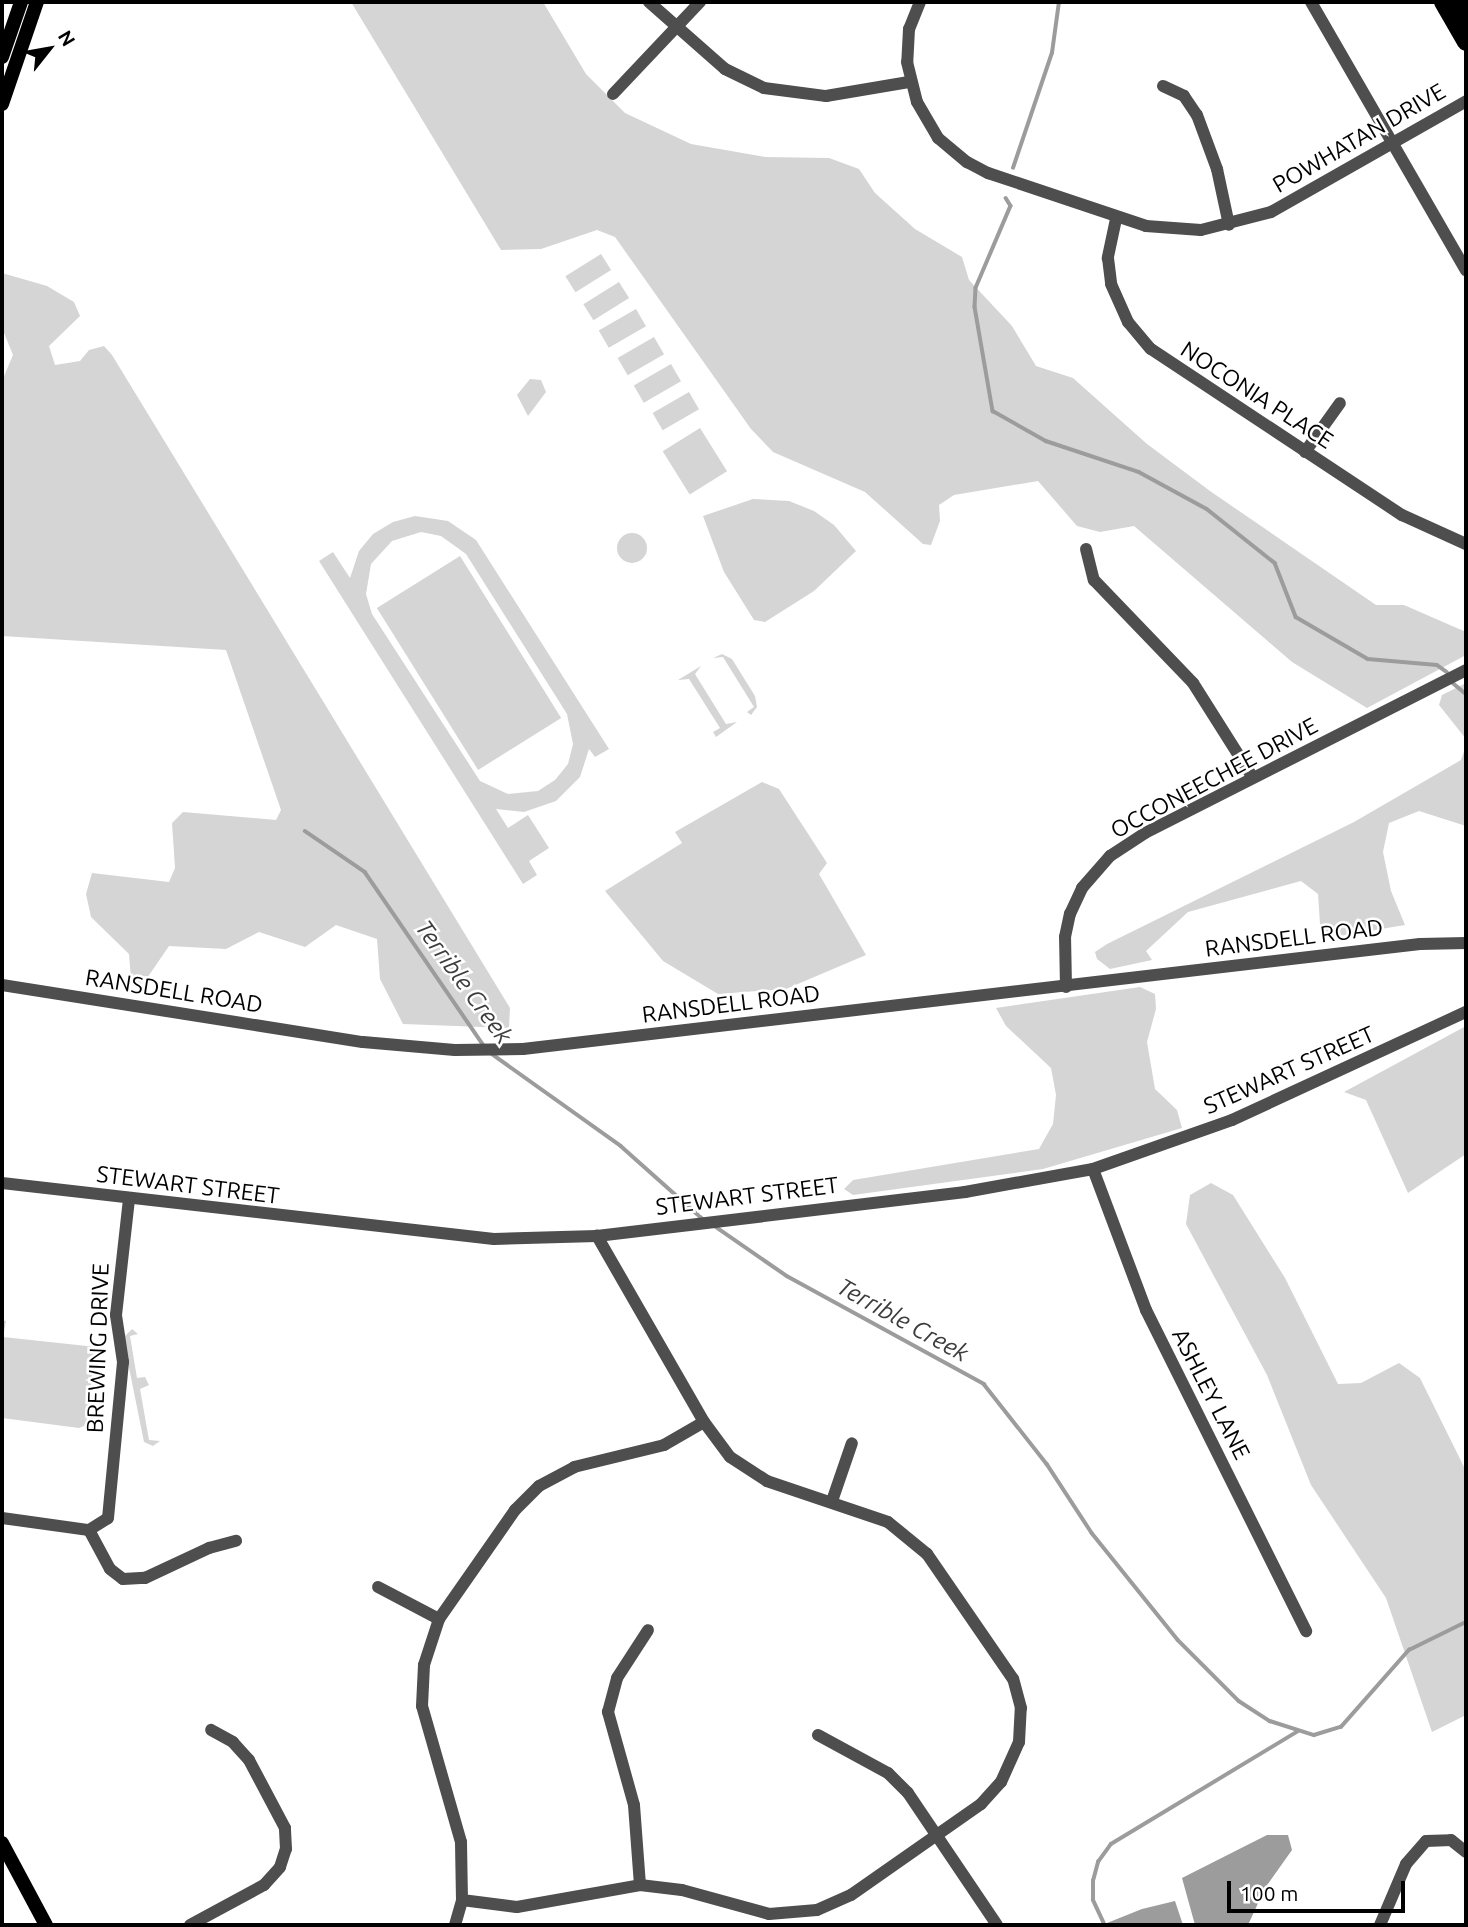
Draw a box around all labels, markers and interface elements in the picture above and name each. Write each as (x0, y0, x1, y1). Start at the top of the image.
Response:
north arrow (14, 14, 84, 84)
text: N (54, 26, 80, 50)
street label: POWHATAN DRIVE (1268, 77, 1450, 199)
street label: NOCONIA PLACE (1176, 335, 1338, 455)
street label: OCCONEECHEE DRIVE (1106, 712, 1322, 844)
street label: RANSDELL ROAD (1203, 913, 1385, 963)
water label: Terrible Creek (409, 915, 519, 1049)
street label: RANSDELL ROAD (83, 963, 265, 1019)
street label: RANSDELL ROAD (640, 979, 822, 1029)
street label: STEWART STREET (1199, 1020, 1379, 1120)
street label: STEWART STREET (95, 1160, 281, 1210)
street label: STEWART STREET (654, 1171, 840, 1221)
street label: BREWING DRIVE (81, 1263, 115, 1433)
water label: Terrible Creek (832, 1272, 974, 1368)
street label: ASHLEY LANE (1166, 1324, 1256, 1464)
scale bar (1230, 1868, 1408, 1912)
text: 100 m (1240, 1881, 1298, 1905)

